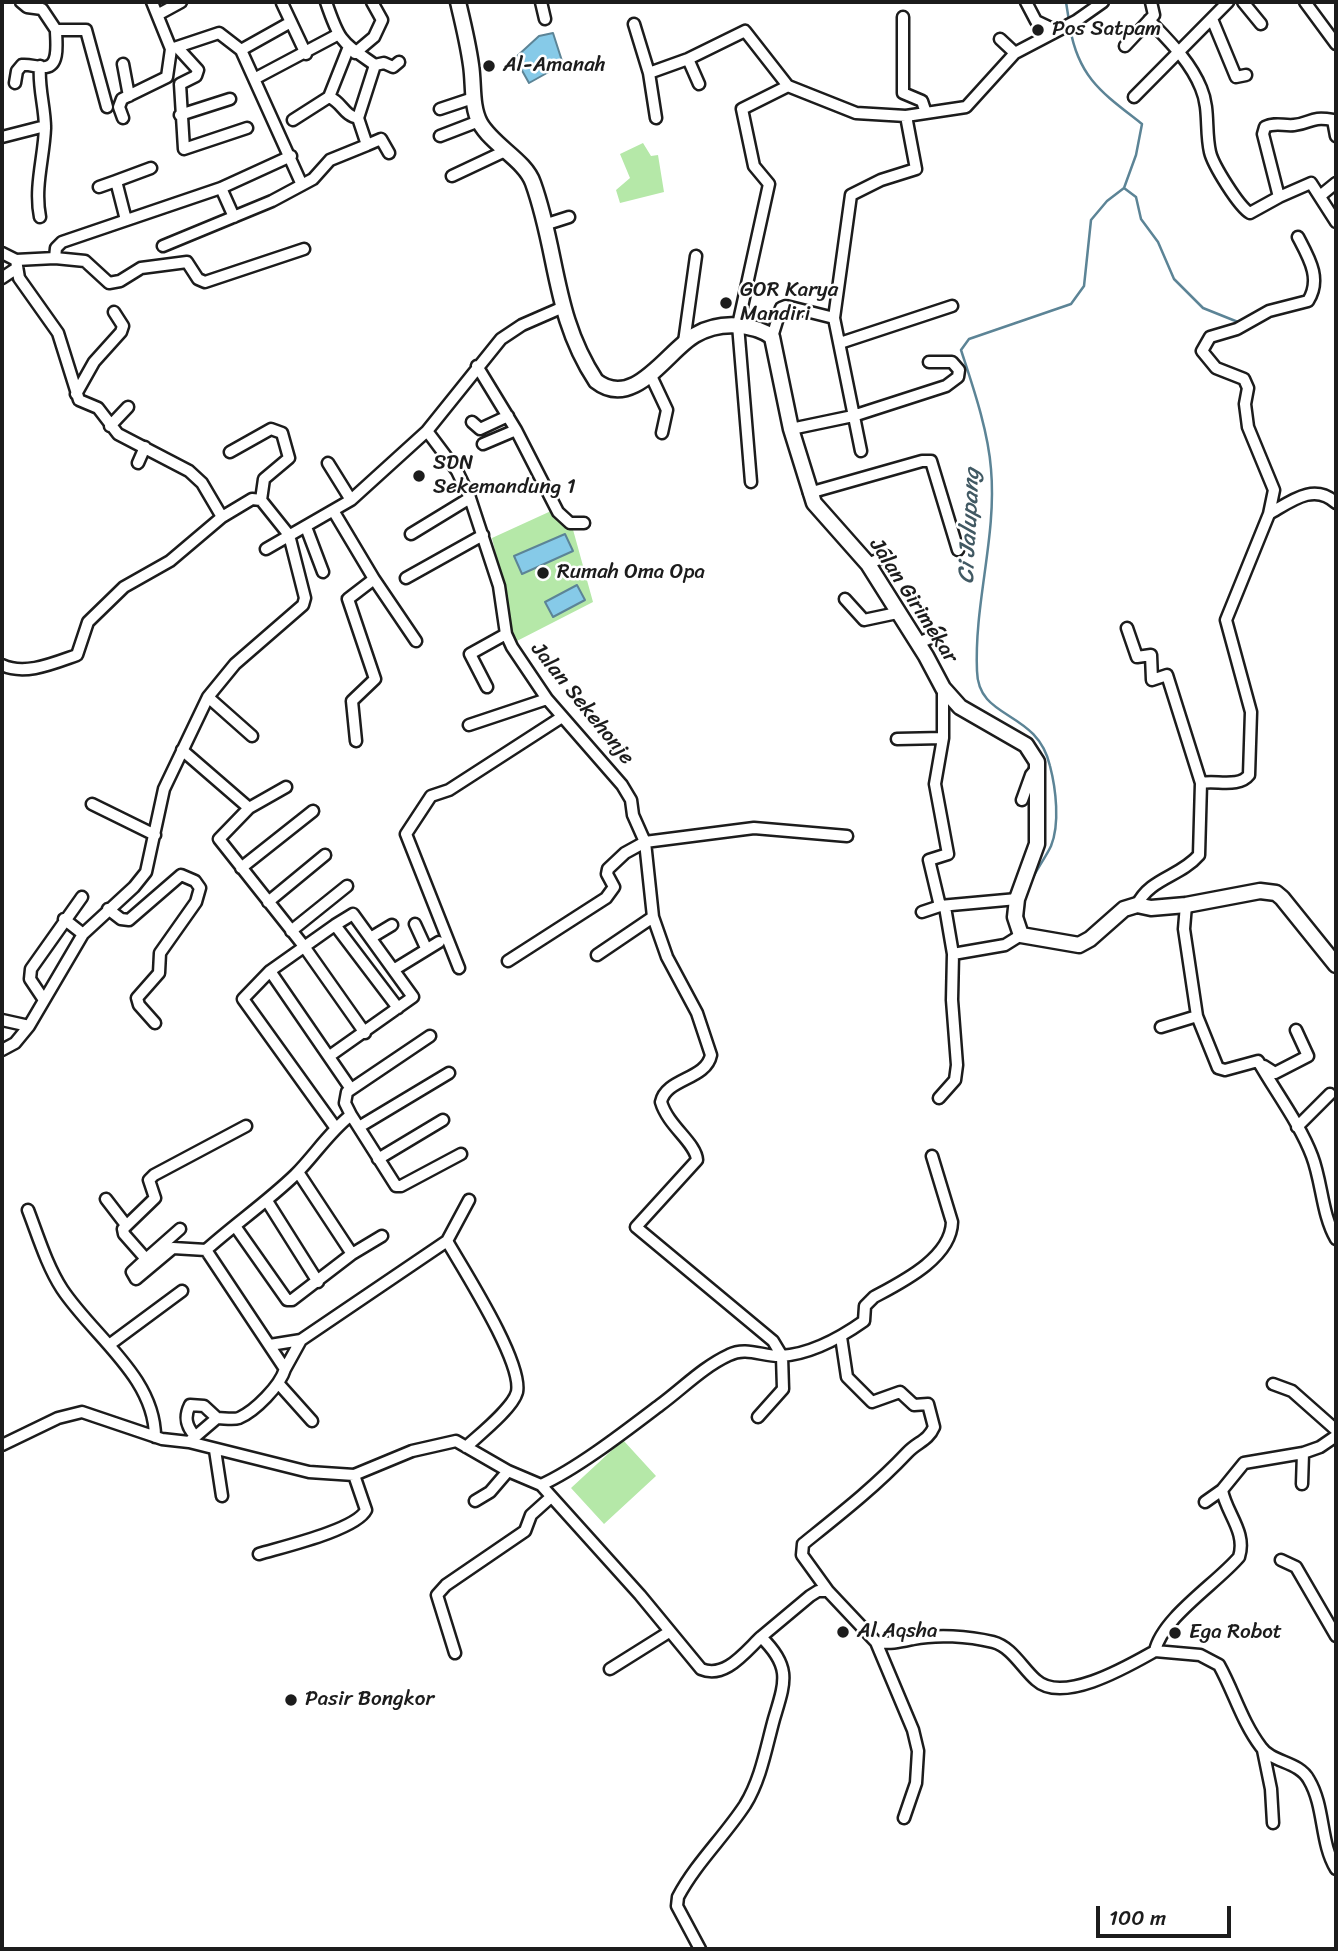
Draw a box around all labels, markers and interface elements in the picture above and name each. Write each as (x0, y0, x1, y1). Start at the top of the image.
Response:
place label: Pos Satpam (1052, 17, 1161, 43)
marker: Pos Satpam (1030, 22, 1046, 38)
place label: Al-Amanah (503, 53, 606, 79)
marker: Al-Amanah (481, 58, 497, 74)
place label: GOR Karya Mandiri (740, 278, 838, 328)
marker: GOR Karya Mandiri (718, 295, 734, 311)
place label: SDN Sekemandung 1 (433, 451, 576, 501)
marker: SDN Sekemandung 1 (411, 468, 427, 484)
water label: Ci Jalupang (953, 468, 987, 584)
street label: Jalan Girimekar (863, 534, 963, 668)
place label: Rumah Oma Opa (557, 560, 705, 586)
marker: Rumah Oma Opa (535, 565, 551, 581)
street label: Jalan Sekehonje (525, 638, 639, 770)
place label: Al Aqsha (857, 1619, 937, 1645)
place label: Ega Robot (1189, 1620, 1282, 1646)
marker: Al Aqsha (835, 1624, 851, 1640)
marker: Ega Robot (1167, 1625, 1183, 1641)
place label: Pasir Bongkor (305, 1687, 434, 1713)
marker: Pasir Bongkor (283, 1692, 299, 1708)
scale bar (1100, 1892, 1235, 1936)
text: 100 m (1109, 1899, 1166, 1937)

